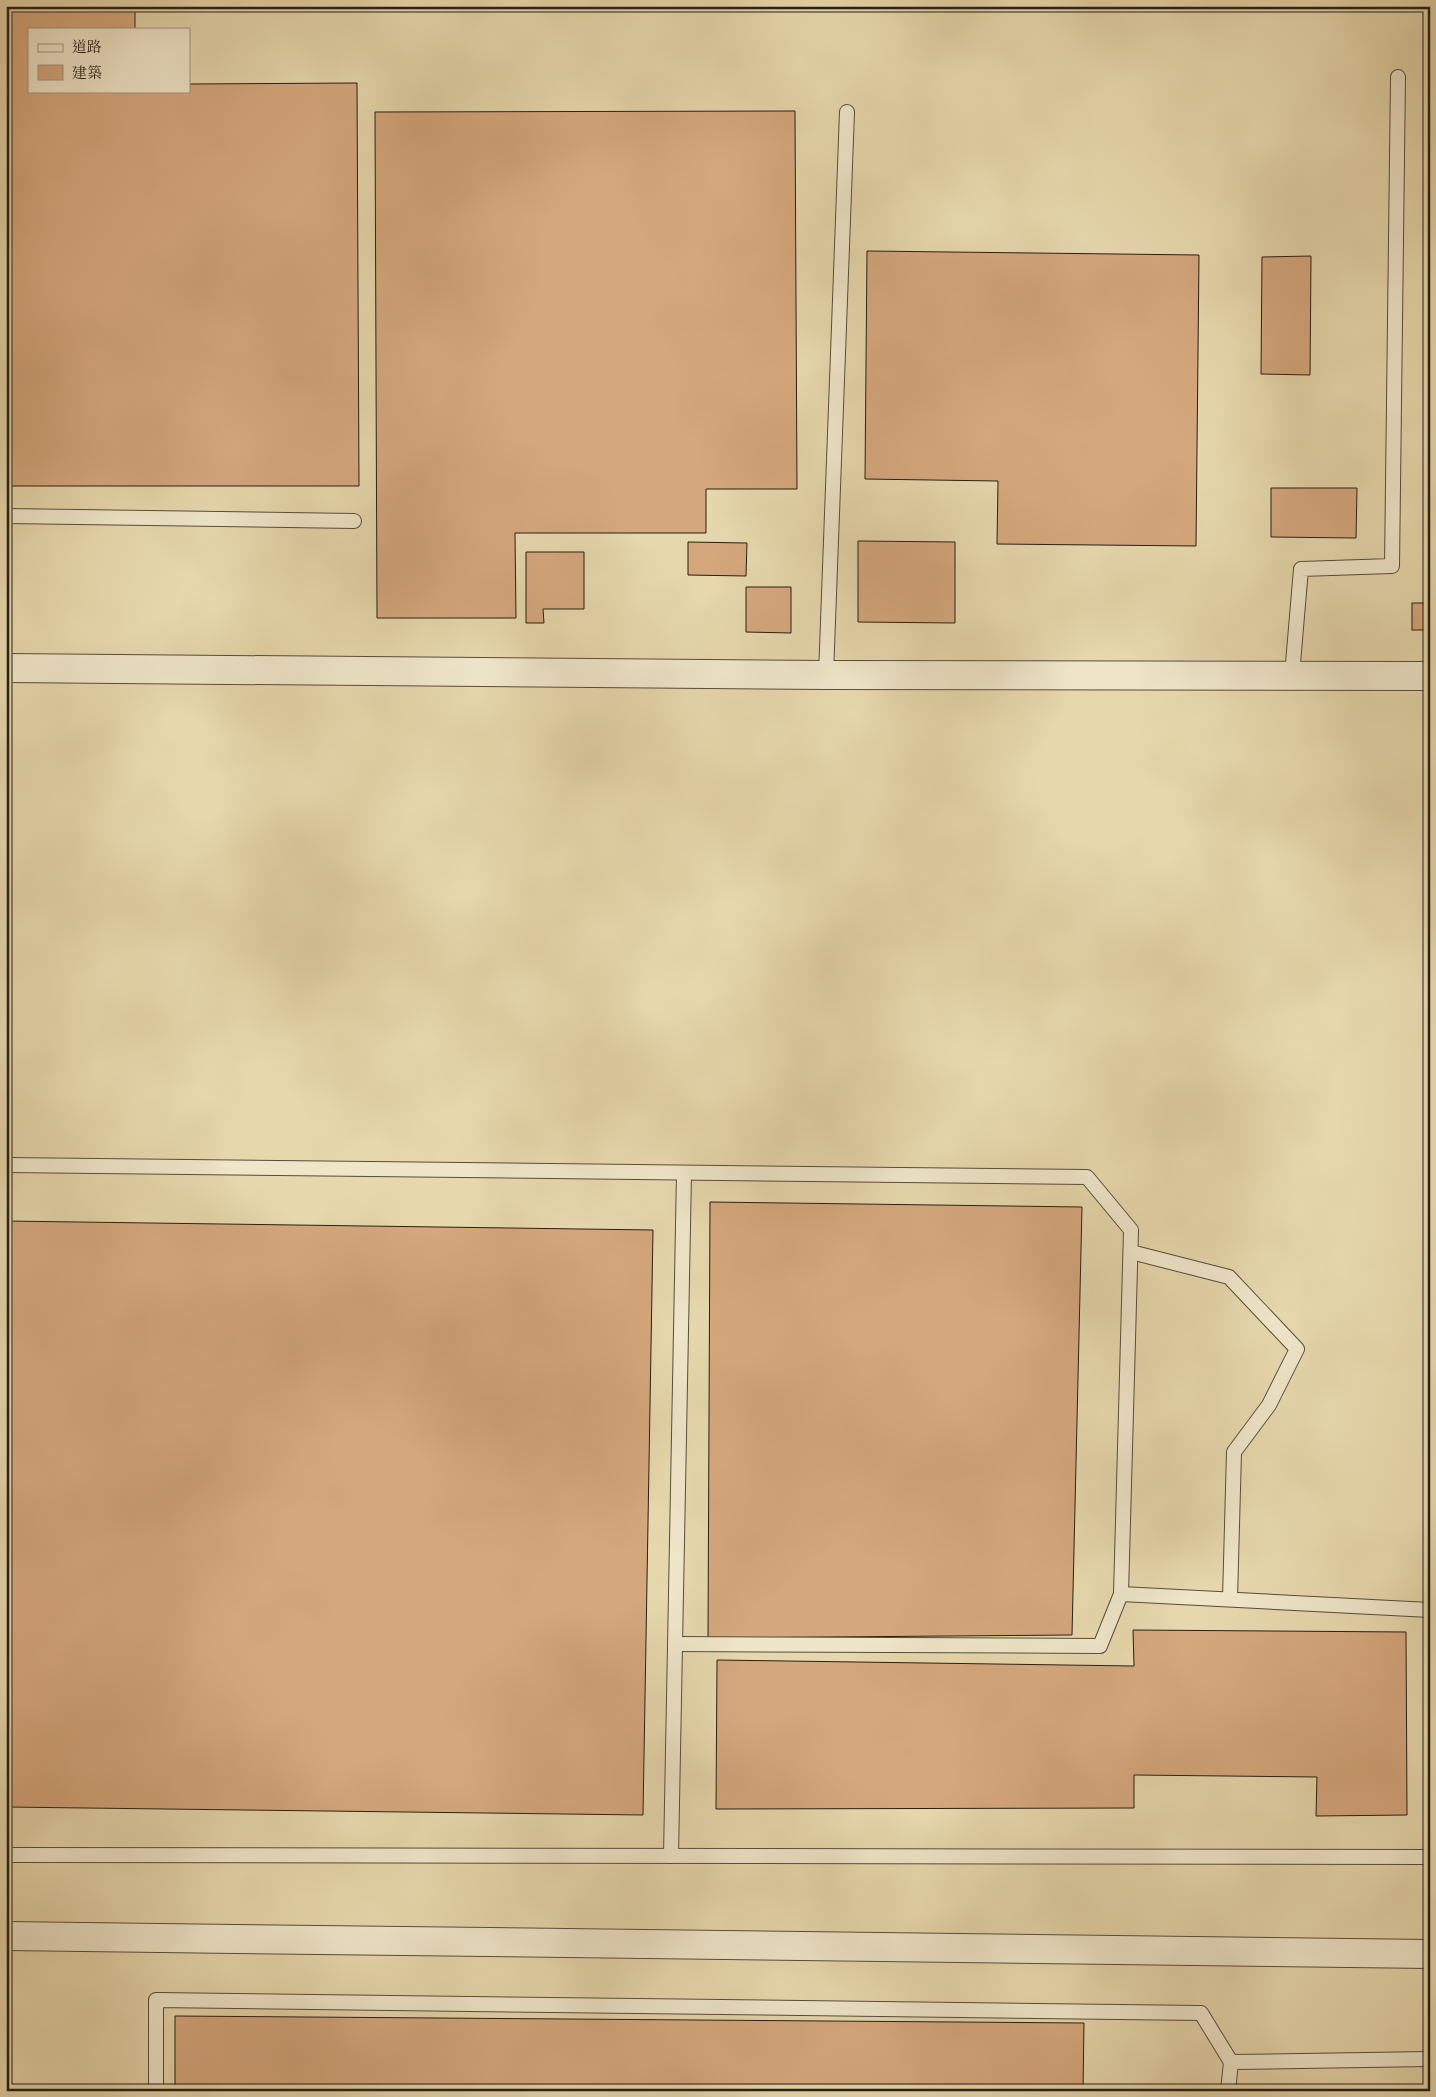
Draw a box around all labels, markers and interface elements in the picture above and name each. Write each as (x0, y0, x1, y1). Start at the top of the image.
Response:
legend (28, 28, 190, 92)
text: 道路 (72, 37, 102, 57)
text: 建築 (72, 63, 102, 83)

